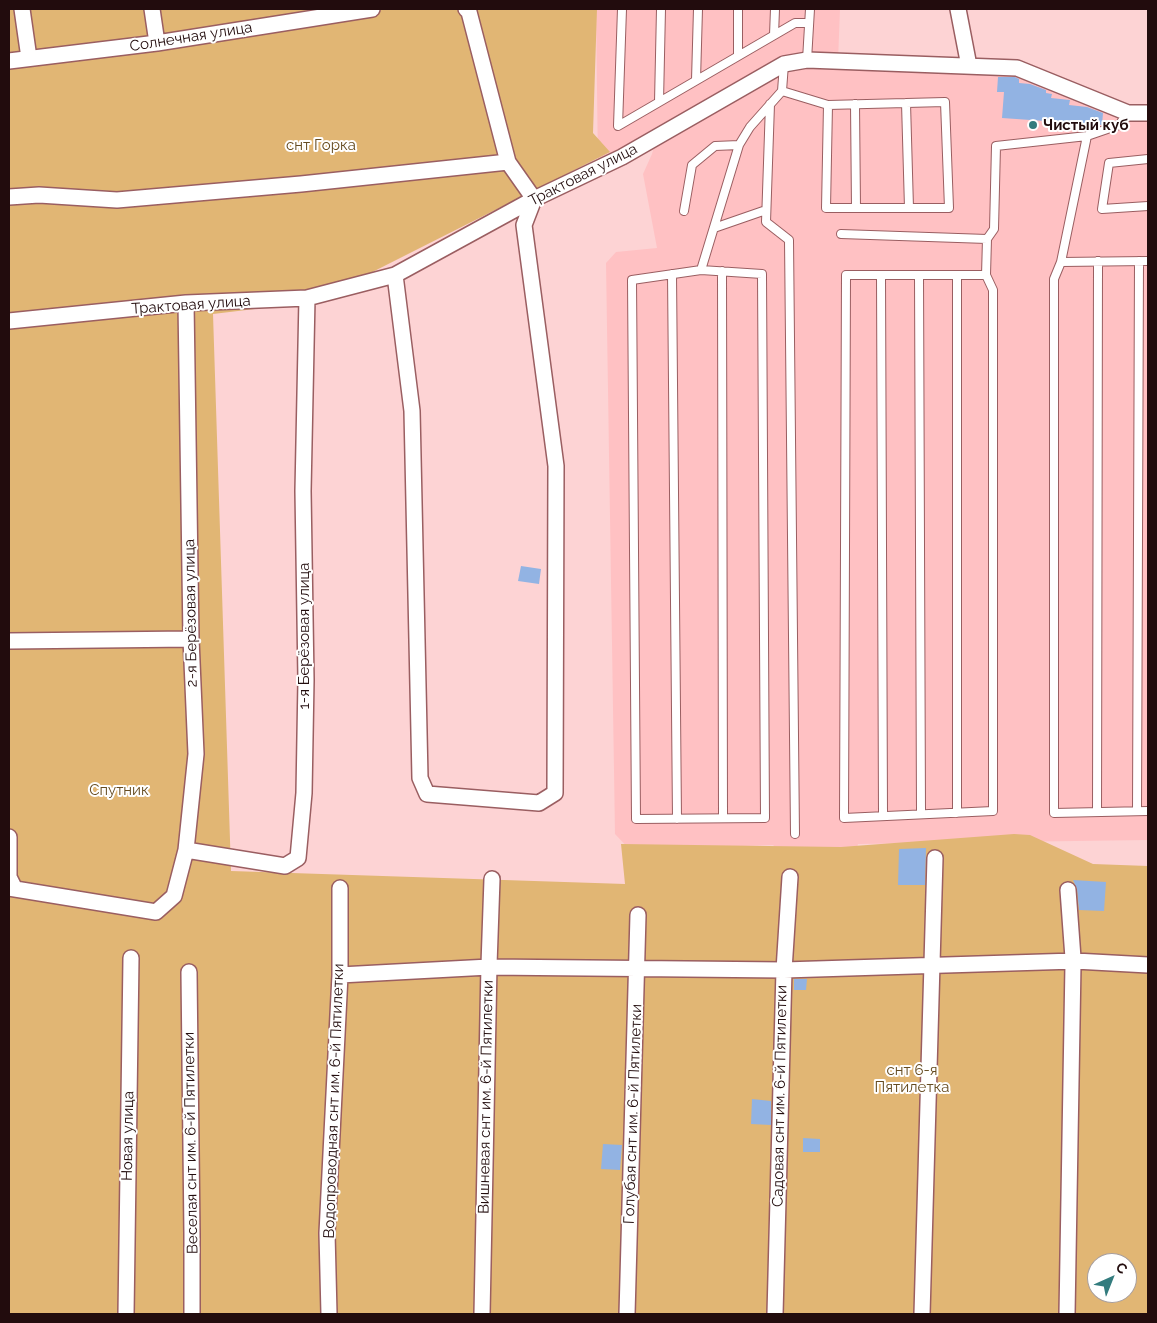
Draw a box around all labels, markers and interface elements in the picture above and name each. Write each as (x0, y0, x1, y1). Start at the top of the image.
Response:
street label: Солнечная улица (128, 18, 254, 56)
place label: Чистый куб (1043, 116, 1129, 134)
marker: Чистый куб (1027, 119, 1039, 131)
park label: снт Горка (286, 136, 356, 154)
street label: Трактовая улица (526, 140, 640, 210)
street label: Трактовая улица (131, 292, 251, 318)
street label: 2-я Берёзовая улица (181, 539, 201, 687)
street label: 1-я Берёзовая улица (295, 563, 313, 709)
park label: Спутник (89, 781, 149, 799)
street label: Водопроводная снт им. 6-й Пятилетки (320, 963, 348, 1239)
street label: Вишневая снт им. 6-й Пятилетки (475, 980, 497, 1214)
street label: Садовая снт им. 6-й Пятилетки (769, 985, 791, 1207)
street label: Голубая снт им. 6-й Пятилетки (620, 1004, 646, 1224)
street label: Веселая снт им. 6-й Пятилетки (180, 1032, 202, 1254)
park label: снт 6-я Пятилетка (875, 1061, 949, 1096)
street label: Новая улица (118, 1091, 138, 1181)
north arrow (1087, 1253, 1137, 1303)
text: С (1113, 1259, 1131, 1277)

